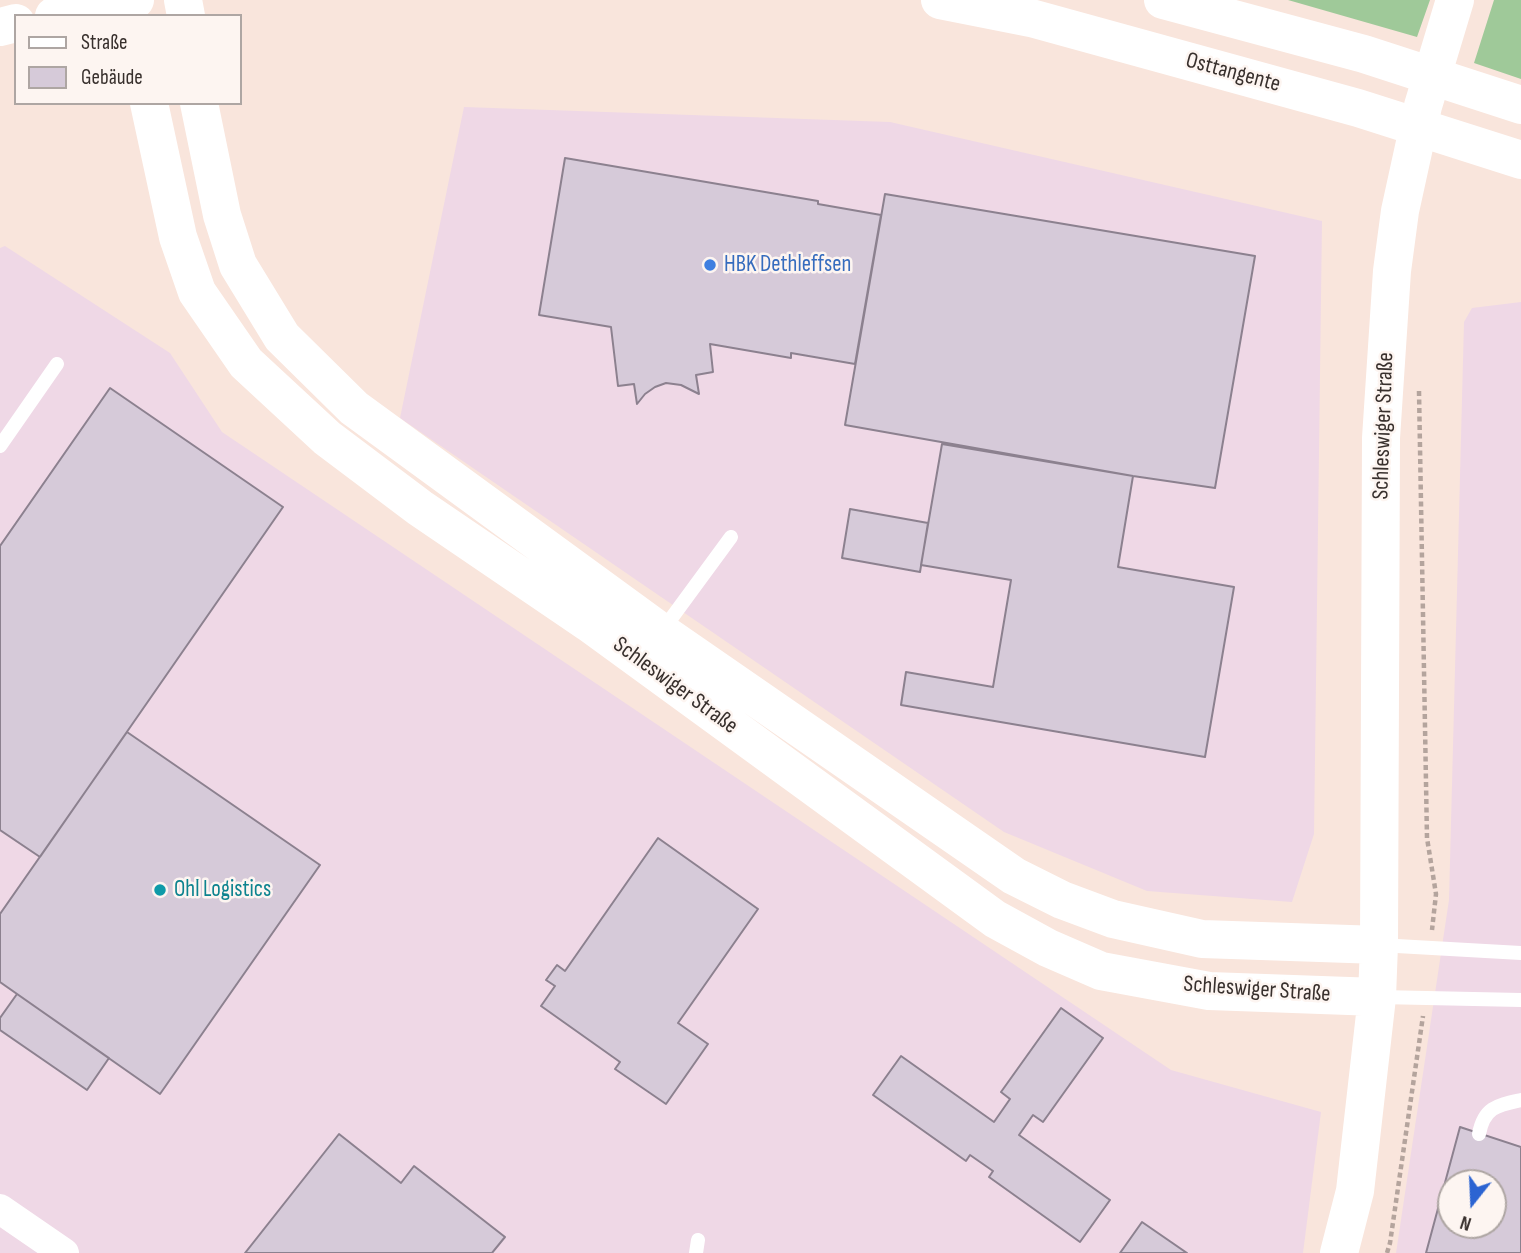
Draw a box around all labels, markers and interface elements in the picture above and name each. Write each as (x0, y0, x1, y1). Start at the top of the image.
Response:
legend (14, 14, 242, 105)
text: Straße (81, 30, 127, 55)
street label: Osttangente (1183, 47, 1283, 99)
text: Gebäude (81, 65, 143, 90)
place label: HBK Dethleffsen (724, 251, 851, 279)
marker: HBK Dethleffsen (702, 257, 718, 273)
street label: Schleswiger Straße (1368, 352, 1400, 500)
street label: Schleswiger Straße (607, 632, 743, 740)
place label: Ohl Logistics (174, 876, 271, 904)
marker: Ohl Logistics (152, 882, 168, 898)
street label: Schleswiger Straße (1183, 971, 1331, 1009)
north arrow (1437, 1169, 1507, 1239)
text: N (1458, 1210, 1474, 1235)

